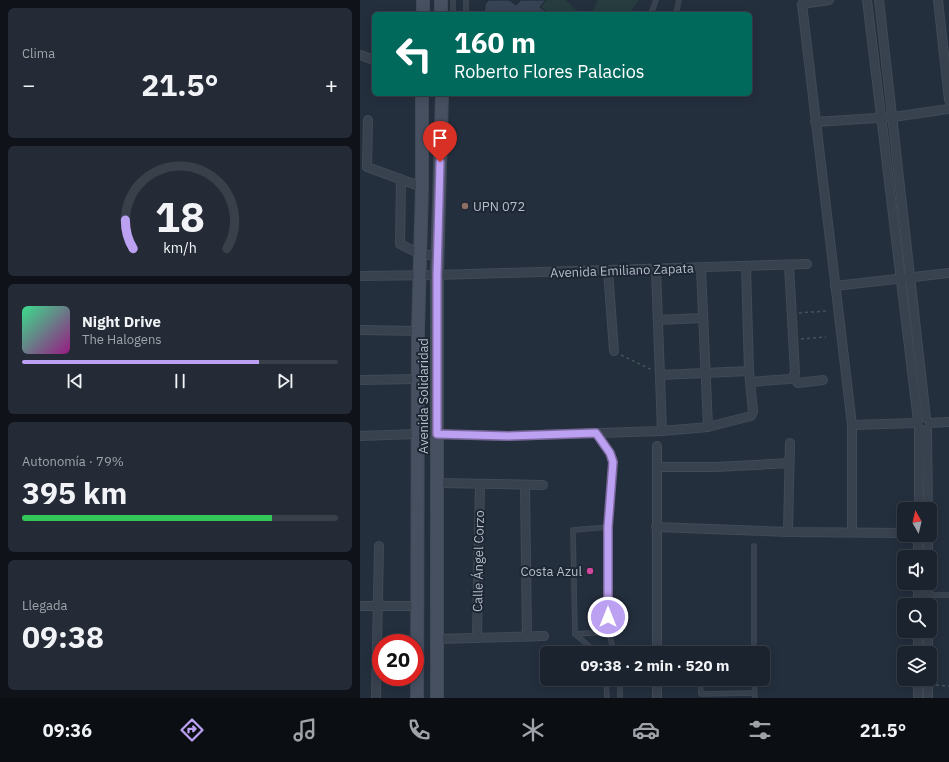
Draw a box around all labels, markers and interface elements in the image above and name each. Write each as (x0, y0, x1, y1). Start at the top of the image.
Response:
text: 160 m (454, 24, 536, 61)
icon: left (388, 28, 440, 80)
text: Clima (22, 45, 55, 62)
text: Roberto Flores Palacios (454, 60, 645, 83)
text: 21.5° (141, 65, 219, 104)
text: − (22, 70, 35, 99)
text: + (325, 70, 338, 99)
pin (423, 121, 457, 162)
icon: arrive (429, 127, 451, 149)
text: 18 (155, 189, 205, 243)
place label: UPN 072 (473, 198, 525, 215)
marker: UPN 072 (460, 201, 470, 211)
text: km/h (163, 238, 197, 257)
street label: Avenida Emiliano Zapata (550, 259, 694, 282)
text: Night Drive (82, 312, 161, 331)
text: The Halogens (82, 331, 162, 348)
street label: Avenida Solidaridad (415, 338, 432, 454)
icon: previous (64, 370, 86, 392)
icon: pause (169, 370, 191, 392)
icon: next (274, 370, 296, 392)
text: Autonomía · 79% (22, 453, 124, 470)
text: 395 km (22, 473, 127, 512)
north arrow (897, 502, 937, 542)
map controls (897, 502, 937, 686)
street label: Calle Ángel Corzo (469, 510, 488, 612)
button: sound (897, 550, 937, 590)
place label: Costa Azul (520, 563, 582, 580)
marker: Costa Azul (585, 566, 595, 576)
position arrow (587, 596, 629, 638)
text: Llegada (22, 597, 67, 614)
button: search (897, 598, 937, 638)
text: 09:38 (22, 617, 104, 656)
speed limit sign: 20 (372, 634, 424, 686)
button: layers (897, 646, 937, 686)
text: 09:38 · 2 min · 520 m (581, 656, 729, 675)
icon: directions (178, 716, 206, 744)
icon: music (291, 716, 319, 744)
icon: phone (405, 716, 433, 744)
icon: climate (519, 716, 547, 744)
icon: car (632, 716, 660, 744)
icon: filters (746, 716, 774, 744)
text: 09:36 (43, 719, 92, 742)
text: 21.5° (860, 719, 906, 742)

